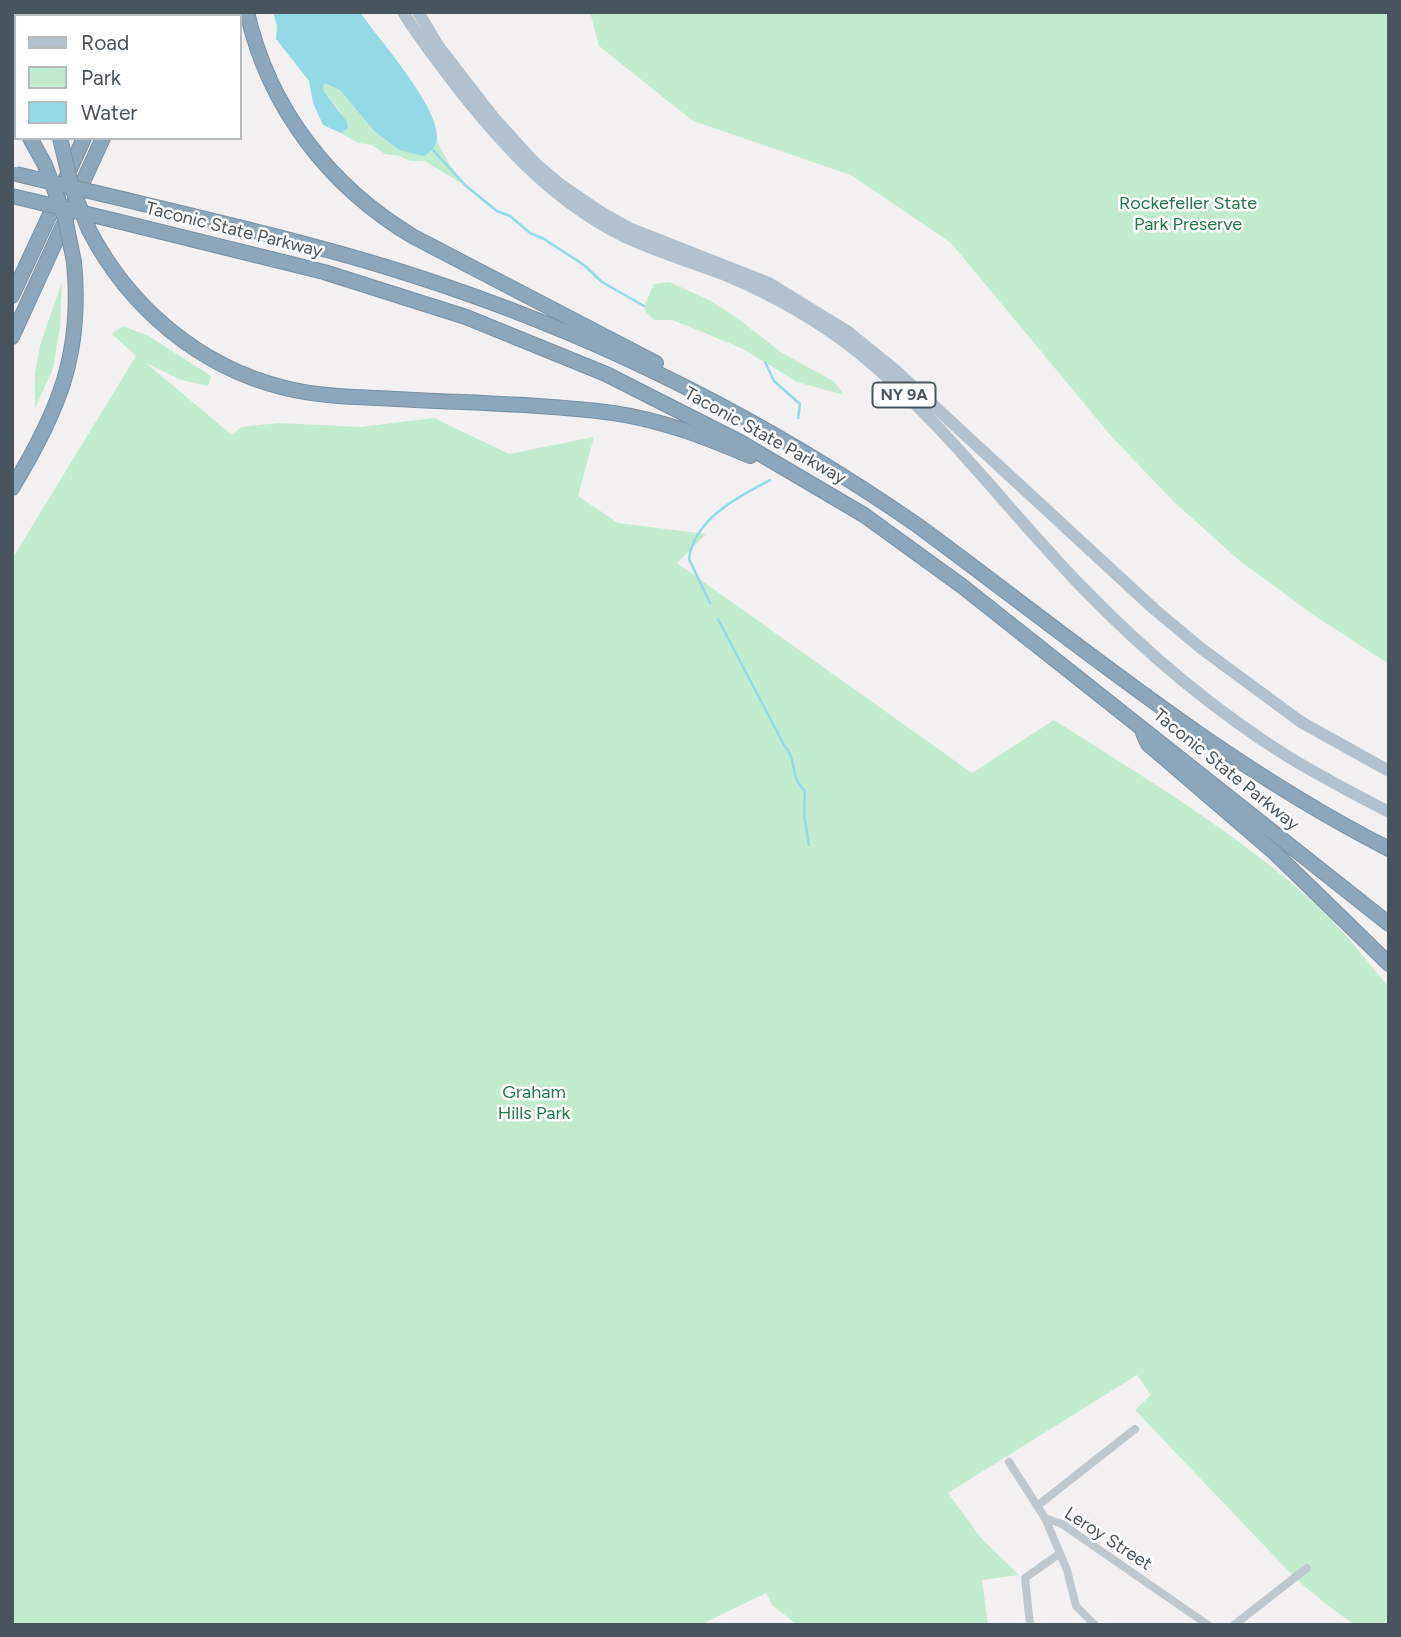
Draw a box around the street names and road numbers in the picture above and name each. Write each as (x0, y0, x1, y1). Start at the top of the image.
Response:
street label: Taconic State Parkway (143, 198, 325, 262)
road number: NY 9A (872, 382, 936, 408)
street label: Taconic State Parkway (680, 383, 850, 489)
street label: Taconic State Parkway (1149, 705, 1303, 835)
street label: Leroy Street (1060, 1503, 1156, 1575)

